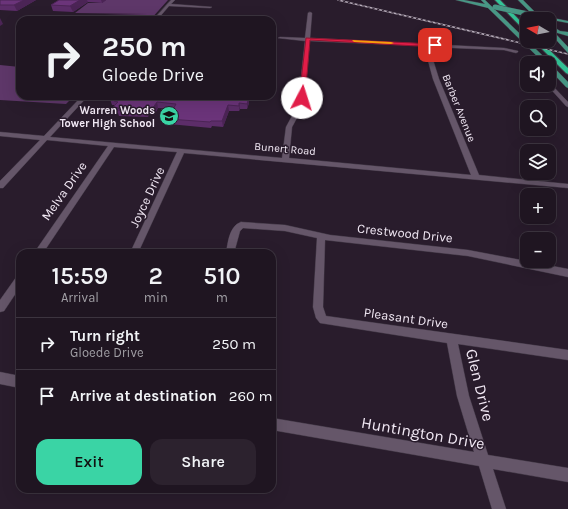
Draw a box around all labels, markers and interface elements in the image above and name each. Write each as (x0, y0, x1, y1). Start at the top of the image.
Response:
north arrow (520, 12, 556, 48)
map controls (520, 12, 556, 268)
pin (418, 28, 452, 62)
text: 250 m (102, 30, 187, 63)
icon: right (36, 32, 88, 84)
icon: arrive (424, 34, 446, 56)
button: sound (520, 56, 556, 92)
text: Gloede Drive (102, 64, 204, 86)
street label: Barber Avenue (440, 72, 479, 144)
position arrow (281, 77, 323, 119)
button: search (520, 100, 556, 136)
place label: Warren Woods Tower High School (60, 104, 155, 130)
school or university icon: Warren Woods Tower High School (158, 105, 180, 127)
street label: Bunert Road (254, 140, 316, 158)
button: layers (520, 144, 556, 180)
street label: Melva Drive (38, 158, 90, 223)
street label: Joyce Drive (126, 164, 168, 230)
button: + (520, 188, 556, 224)
street label: Crestwood Drive (357, 221, 454, 246)
button: − (520, 232, 556, 268)
text: 15:59 (52, 262, 108, 290)
text: 2 (149, 262, 163, 290)
text: 510 (203, 262, 240, 290)
text: Arrival (61, 290, 99, 305)
text: min (144, 290, 168, 305)
text: m (216, 290, 228, 305)
street label: Pleasant Drive (363, 305, 449, 331)
text: Turn right (70, 327, 140, 345)
icon: right (36, 333, 58, 355)
text: 250 m (212, 335, 256, 353)
text: Gloede Drive (70, 345, 144, 360)
street label: Glen Drive (462, 347, 498, 423)
icon: arrive (36, 385, 58, 407)
text: Arrive at destination (70, 387, 217, 405)
text: 260 m (229, 387, 273, 405)
street label: Huntington Drive (360, 413, 486, 453)
button: Exit (36, 439, 142, 485)
button: Share (150, 439, 256, 485)

